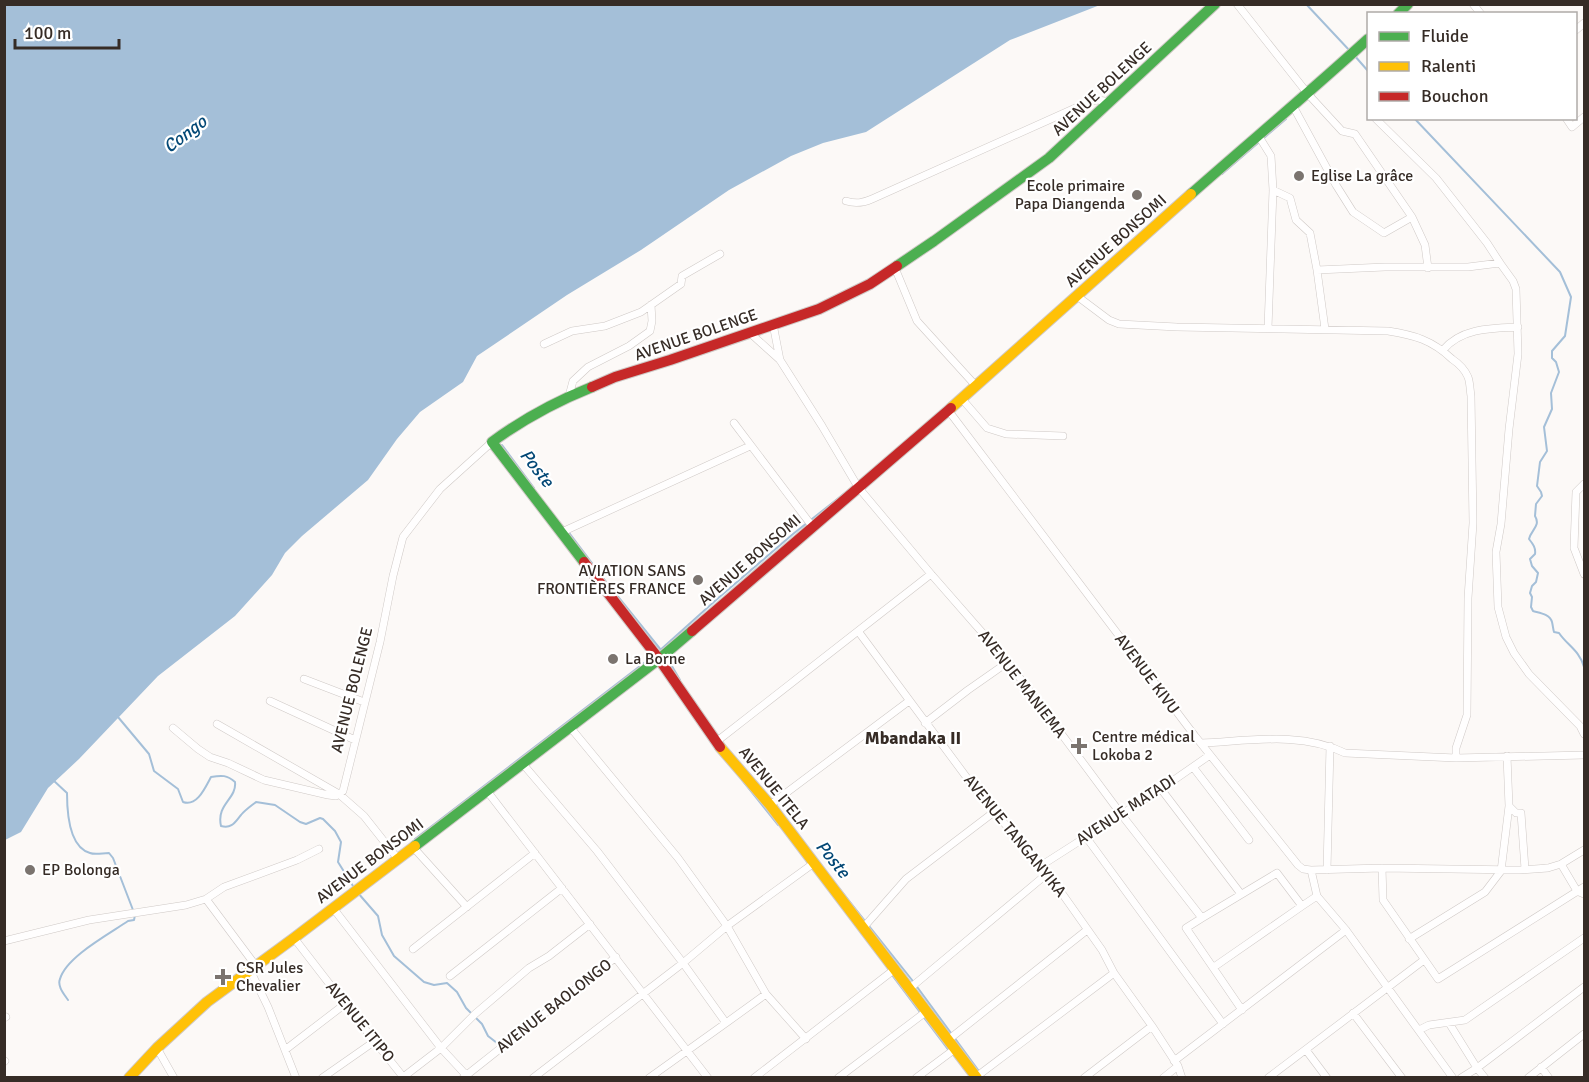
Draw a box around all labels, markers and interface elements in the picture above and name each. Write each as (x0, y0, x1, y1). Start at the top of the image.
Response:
scale bar (15, 12, 118, 50)
legend (1367, 12, 1577, 120)
text: 100 m (24, 22, 71, 44)
text: Fluide (1421, 25, 1469, 47)
street label: AVENUE BOLENGE (1048, 38, 1156, 140)
text: Ralenti (1421, 55, 1476, 77)
text: Bouchon (1421, 85, 1489, 107)
water label: Congo (159, 110, 212, 157)
place label: Eglise La grâce (1311, 166, 1413, 186)
marker: Eglise La grâce (1292, 169, 1306, 183)
place label: Ecole primaire Papa Diangenda (1015, 176, 1125, 214)
marker: Ecole primaire Papa Diangenda (1130, 188, 1144, 202)
street label: AVENUE BONSOMI (1061, 190, 1171, 292)
street label: AVENUE BOLENGE (632, 305, 760, 365)
water label: Poste (515, 445, 559, 492)
street label: AVENUE BONSOMI (695, 510, 805, 610)
place label: AVIATION SANS FRONTIÈRES FRANCE (537, 561, 686, 599)
marker: AVIATION SANS FRONTIÈRES FRANCE (691, 573, 705, 587)
street label: AVENUE BOLENGE (327, 625, 377, 755)
street label: AVENUE MANIEMA (974, 626, 1070, 742)
street label: AVENUE KIVU (1110, 630, 1184, 718)
place label: La Borne (625, 649, 685, 669)
marker: La Borne (606, 652, 620, 666)
district label: Mbandaka II (865, 727, 961, 749)
place label: Centre médical Lokoba 2 (1092, 727, 1195, 765)
marker: Centre médical Lokoba 2 (1070, 737, 1088, 755)
street label: AVENUE ITELA (734, 742, 814, 834)
street label: AVENUE MATADI (1072, 770, 1180, 850)
street label: AVENUE TANGANYIKA (959, 771, 1071, 901)
street label: AVENUE BONSOMI (312, 814, 428, 908)
water label: Poste (811, 836, 855, 883)
place label: EP Bolonga (42, 860, 120, 880)
marker: EP Bolonga (23, 863, 37, 877)
street label: AVENUE BAOLONGO (492, 955, 616, 1057)
place label: CSR Jules Chevalier (236, 958, 303, 996)
marker: CSR Jules Chevalier (214, 968, 232, 986)
street label: AVENUE ITIPO (321, 978, 399, 1066)

